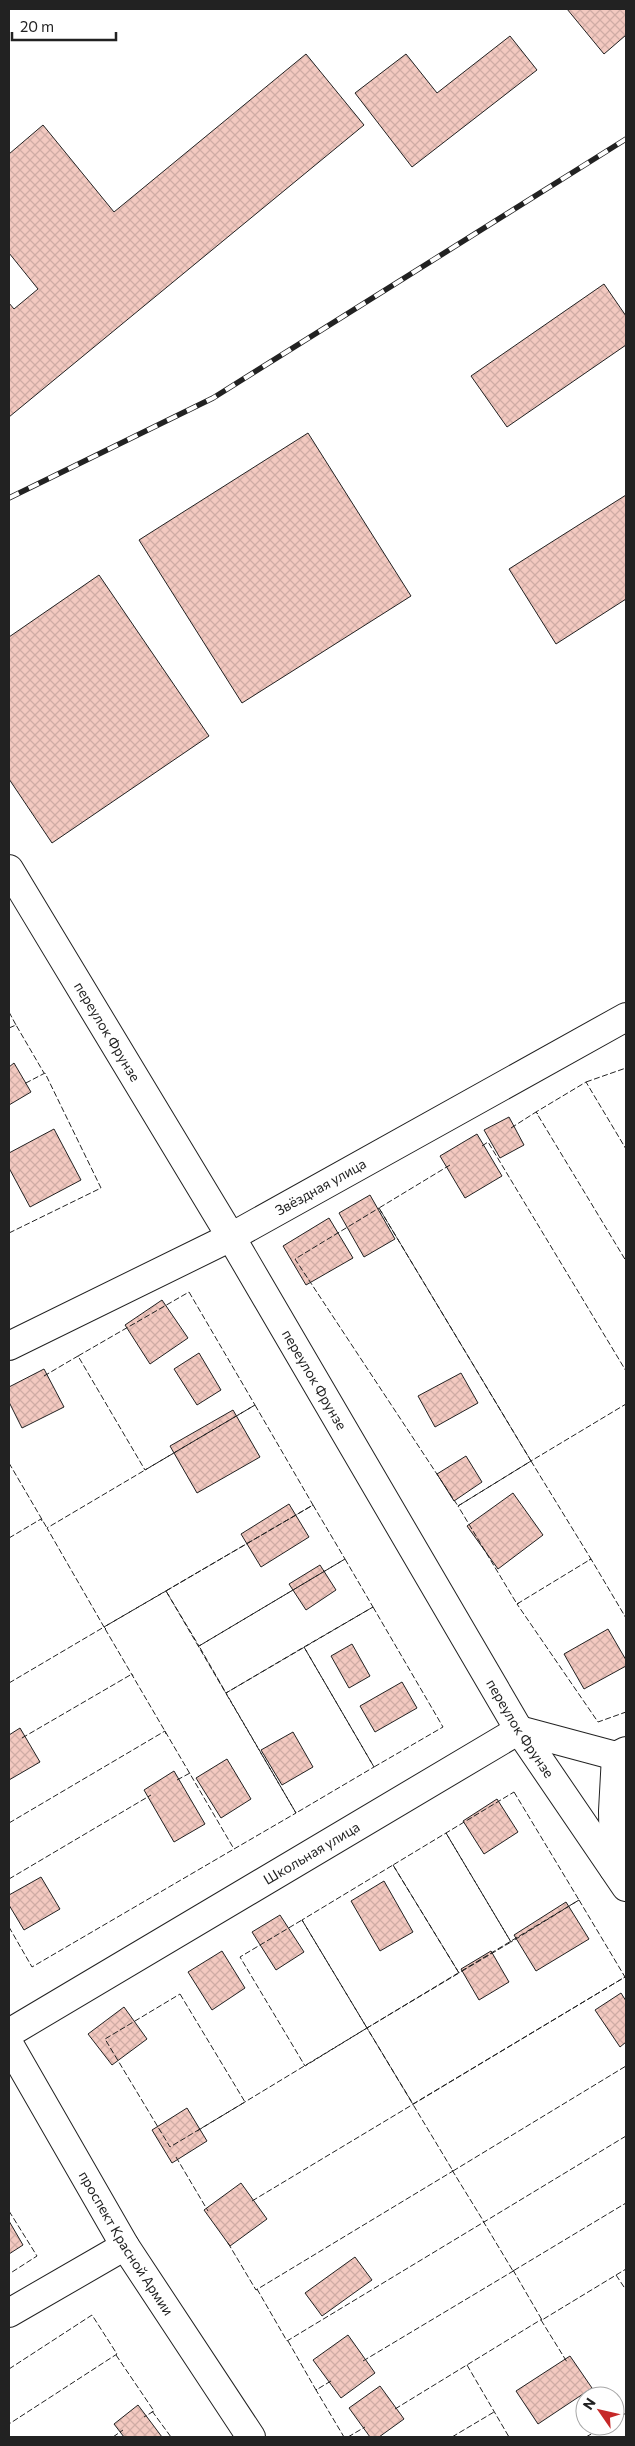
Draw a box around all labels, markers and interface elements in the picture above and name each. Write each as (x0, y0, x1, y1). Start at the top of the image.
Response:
scale bar (12, 10, 116, 42)
text: 20 m (20, 17, 54, 35)
street label: переулок Фрунзе (71, 978, 144, 1084)
street label: Звёздная улица (272, 1154, 369, 1219)
street label: переулок Фрунзе (279, 1326, 351, 1433)
street label: переулок Фрунзе (483, 1676, 558, 1781)
street label: Школьная улица (260, 1818, 363, 1888)
street label: проспект Красной Армии (76, 2168, 177, 2318)
north arrow (575, 2386, 625, 2436)
text: N (579, 2394, 599, 2413)

